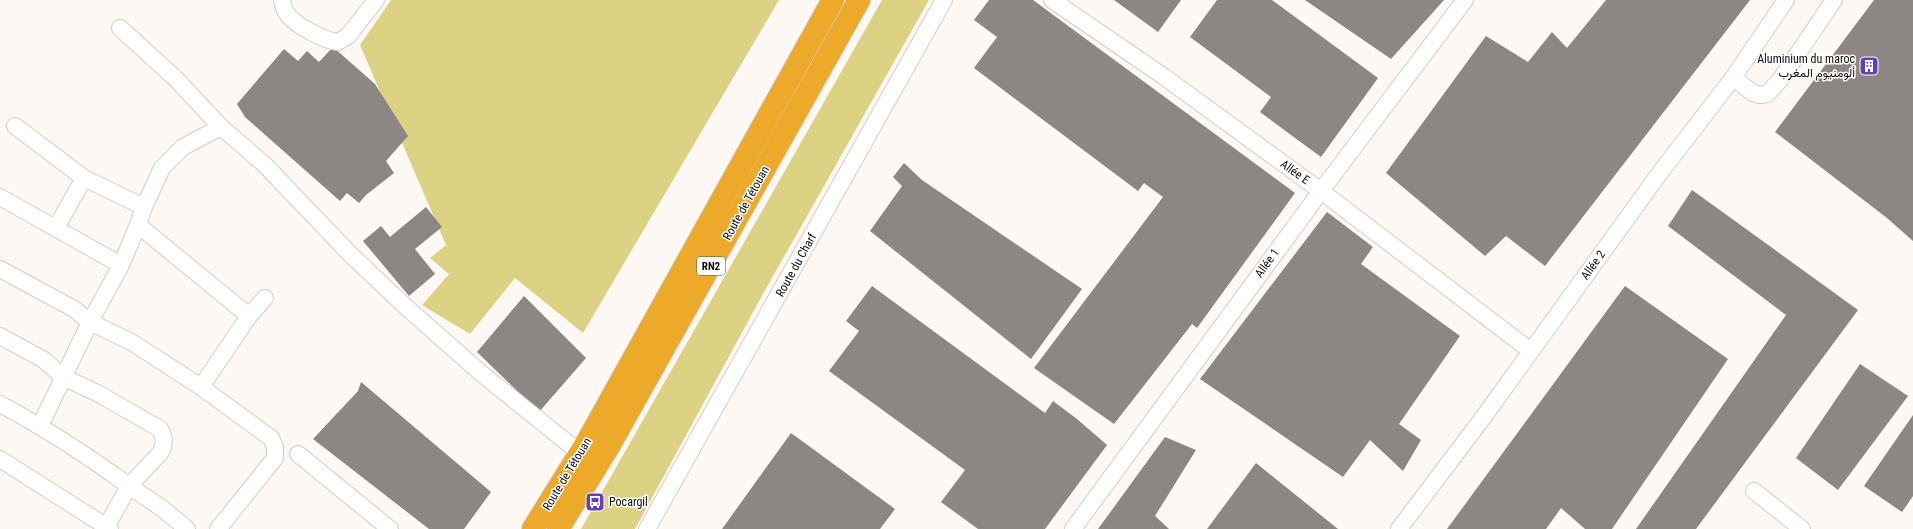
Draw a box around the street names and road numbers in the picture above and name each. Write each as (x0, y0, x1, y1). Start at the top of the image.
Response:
street label: Allée E (1278, 157, 1312, 187)
street label: Route de Tétouan (720, 163, 772, 242)
street label: Route du Charf (773, 231, 819, 299)
street label: Allée 1 (1252, 246, 1282, 280)
street label: Allée 2 (1578, 248, 1608, 282)
road number: RN2 (697, 257, 725, 275)
street label: Route de Tétouan (540, 435, 594, 513)

